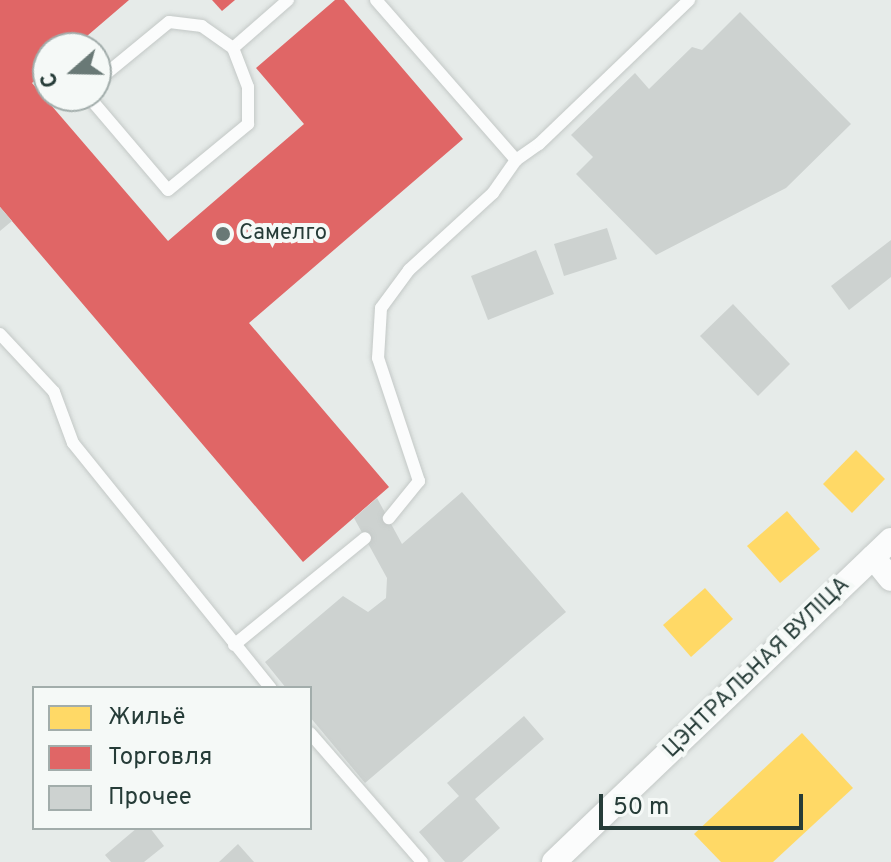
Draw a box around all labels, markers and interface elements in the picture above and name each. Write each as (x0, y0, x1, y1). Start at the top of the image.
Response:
north arrow (32, 32, 112, 112)
text: С (36, 68, 66, 91)
place label: Самелго (239, 221, 327, 247)
marker: Самелго (214, 225, 232, 243)
street label: ЦЭНТРАЛЬНАЯ ВУЛІЦА (658, 572, 856, 764)
legend (32, 686, 312, 830)
text: Жильё (108, 703, 185, 733)
text: Торговля (108, 743, 212, 773)
scale bar (603, 778, 807, 828)
text: Прочее (108, 783, 192, 813)
text: 50 m (613, 793, 669, 823)

